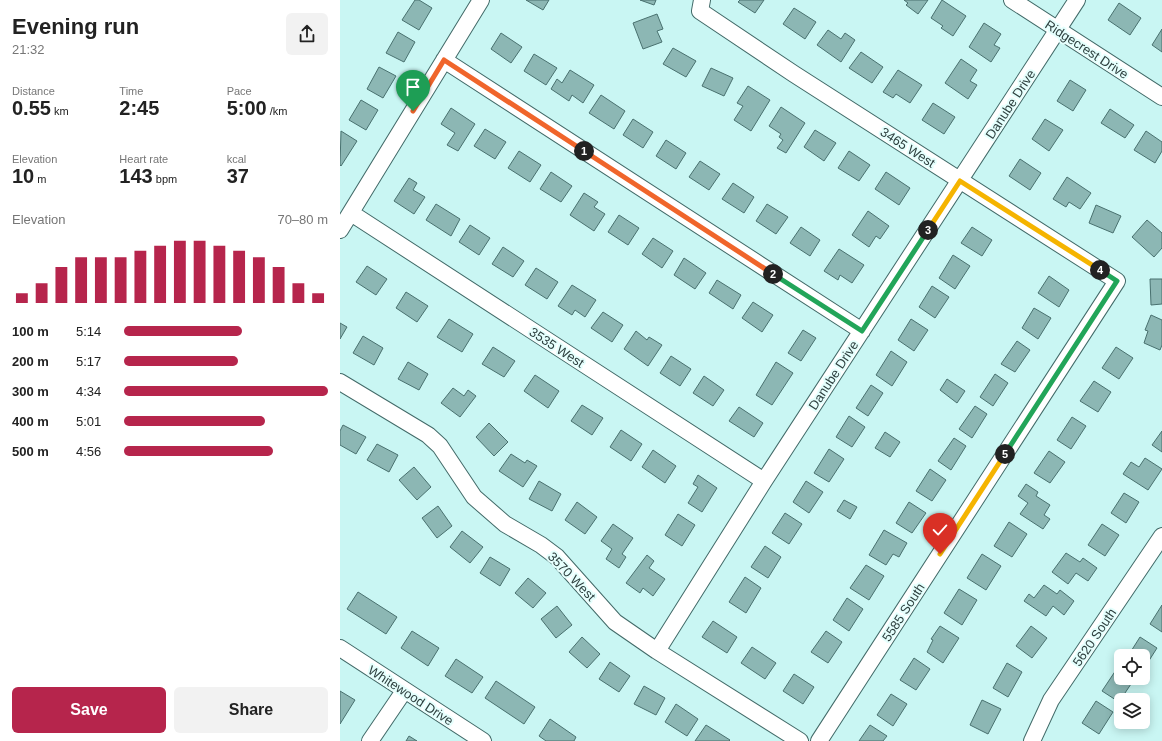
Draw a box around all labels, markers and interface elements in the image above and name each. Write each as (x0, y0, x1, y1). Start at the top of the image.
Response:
button: share (286, 13, 328, 55)
text: Evening run (12, 14, 139, 39)
street label: Ridgecrest Drive (1042, 17, 1131, 82)
text: 21:32 (12, 42, 45, 57)
street label: Danube Drive (982, 67, 1038, 142)
pin (396, 70, 430, 111)
icon: arrive (402, 76, 424, 98)
text: Distance (12, 85, 55, 97)
text: Time (119, 85, 143, 97)
text: Pace (227, 85, 252, 97)
text: 0.55 (12, 97, 51, 119)
text: 2:45 (119, 97, 159, 119)
text: 5:00 (227, 97, 267, 119)
text: km (51, 105, 69, 117)
text: /km (267, 105, 287, 117)
street label: 3465 West (878, 124, 938, 171)
pin: 1 (574, 141, 594, 161)
text: 1 (581, 145, 587, 157)
text: Elevation (12, 153, 57, 165)
text: Heart rate (119, 153, 168, 165)
text: kcal (227, 153, 246, 165)
text: 10 (12, 165, 34, 187)
text: 143 (119, 165, 153, 187)
text: 37 (227, 165, 249, 187)
text: m (34, 173, 46, 185)
text: bpm (153, 173, 177, 185)
text: Elevation (12, 212, 65, 227)
text: 70–80 m (277, 212, 328, 227)
pin: 3 (918, 220, 938, 240)
text: 3 (925, 224, 931, 236)
pin: 4 (1090, 260, 1110, 280)
pin: 2 (763, 264, 783, 284)
text: 4 (1097, 264, 1103, 276)
text: 2 (770, 268, 776, 280)
text: 100 m (12, 324, 49, 339)
text: 5:14 (76, 324, 101, 339)
street label: 3535 West (527, 324, 587, 371)
street label: Danube Drive (805, 338, 861, 413)
text: 200 m (12, 354, 49, 369)
text: 5:17 (76, 354, 101, 369)
text: 300 m (12, 384, 49, 399)
text: 4:34 (76, 384, 101, 399)
text: 400 m (12, 414, 49, 429)
text: 5:01 (76, 414, 101, 429)
text: 500 m (12, 444, 49, 459)
text: 4:56 (76, 444, 101, 459)
pin: 5 (995, 444, 1015, 464)
text: 5 (1002, 448, 1008, 460)
pin (923, 513, 957, 554)
icon: check (929, 519, 951, 541)
street label: 3570 West (545, 549, 599, 604)
street label: 5585 South (879, 580, 928, 644)
street label: 5620 South (1070, 606, 1119, 669)
map controls (1114, 649, 1150, 729)
button: locate (1114, 649, 1150, 685)
street label: Whitewood Drive (365, 662, 456, 728)
button: Save (12, 687, 166, 733)
button: Share (174, 687, 328, 733)
button: layers (1114, 693, 1150, 729)

